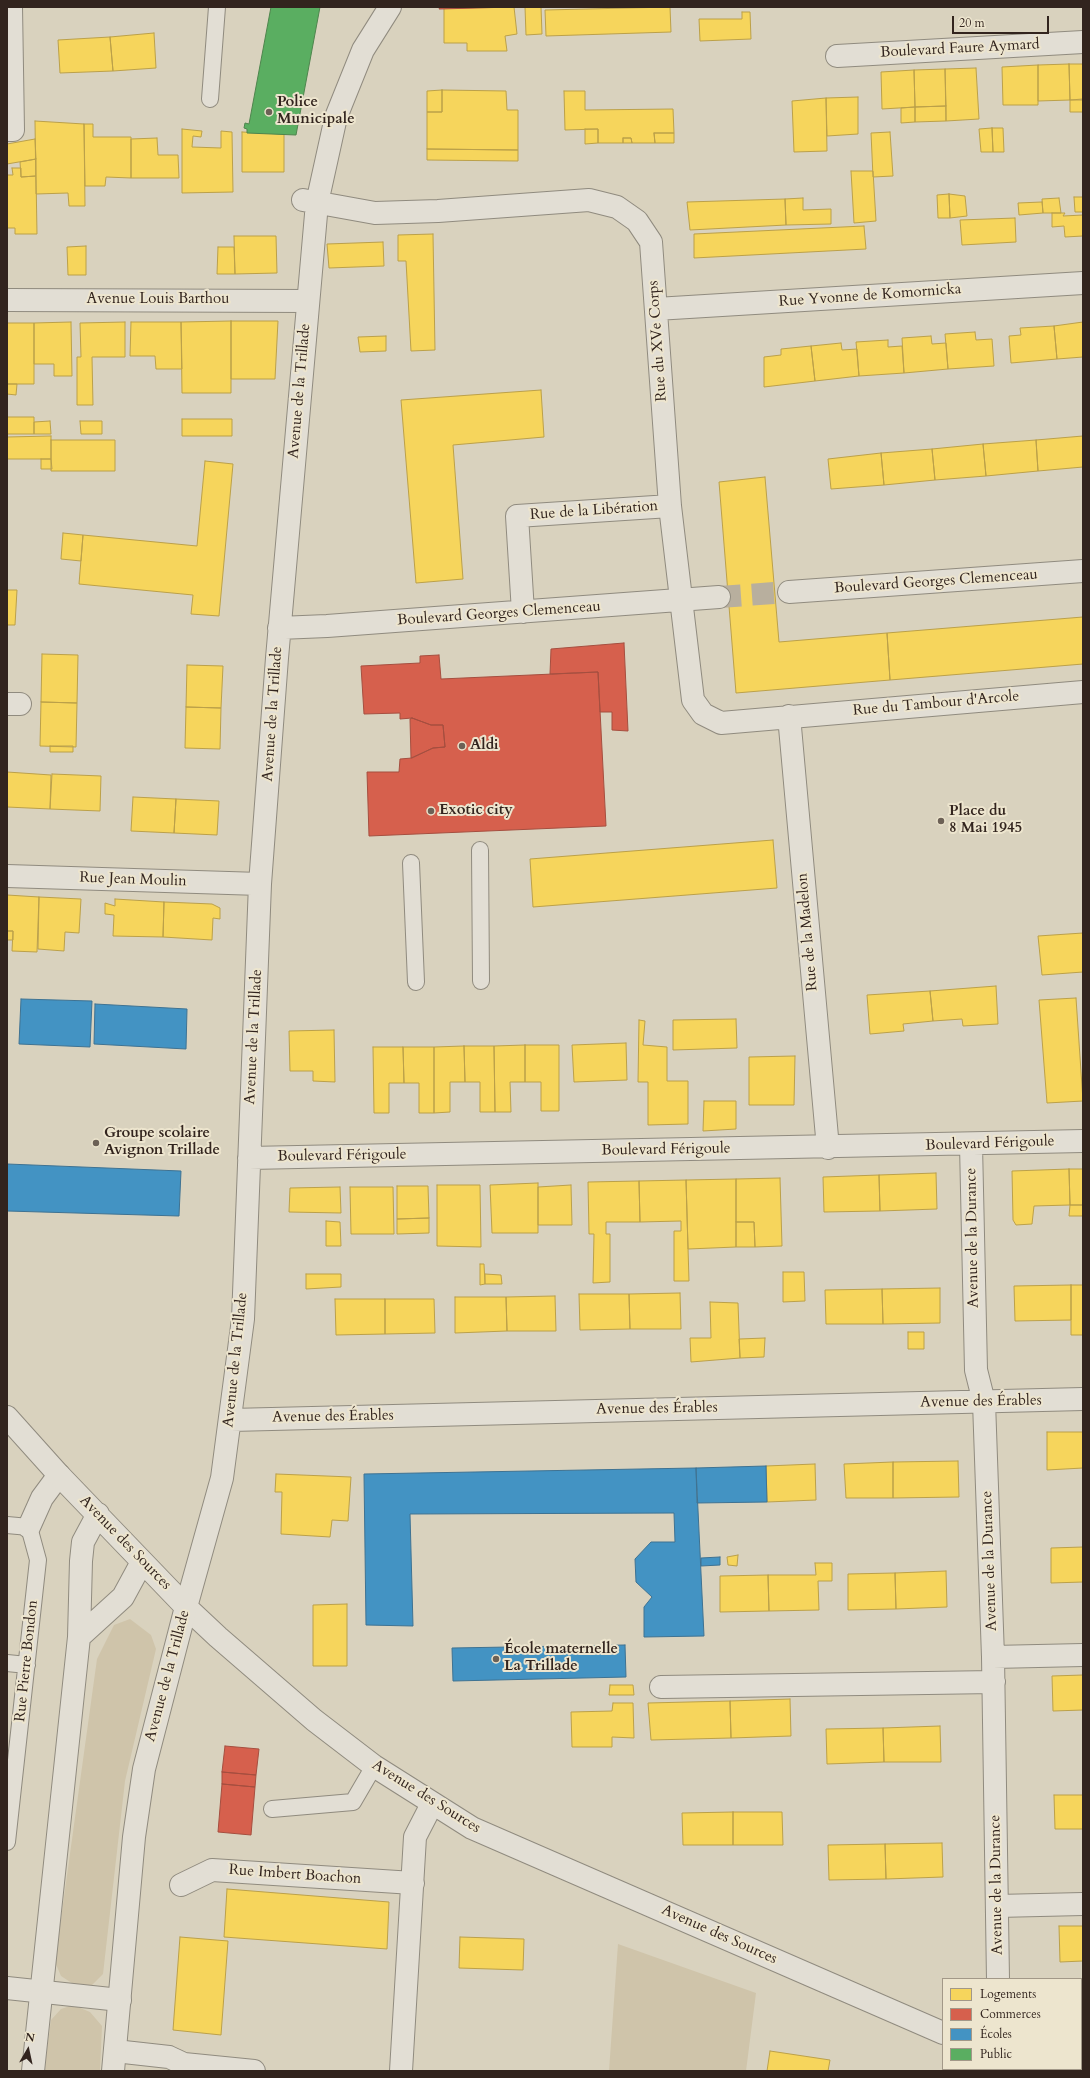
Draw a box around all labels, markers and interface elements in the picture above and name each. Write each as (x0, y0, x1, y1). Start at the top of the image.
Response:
scale bar (954, 8, 1051, 34)
text: 20 m (959, 15, 985, 31)
street label: Boulevard Faure Aymard (880, 36, 1040, 62)
place label: Police Municipale (277, 94, 355, 129)
marker: Police Municipale (264, 107, 274, 117)
street label: Rue du XVe Corps (645, 280, 671, 402)
street label: Rue Yvonne de Komornicka (778, 281, 962, 311)
street label: Avenue Louis Barthou (87, 291, 229, 309)
street label: Avenue de la Trillade (285, 323, 315, 459)
street label: Rue de la Libération (529, 498, 659, 524)
street label: Boulevard Georges Clemenceau (834, 566, 1038, 598)
street label: Boulevard Georges Clemenceau (397, 598, 601, 630)
street label: Avenue de la Trillade (259, 646, 287, 782)
street label: Rue du Tambour d'Arcole (852, 688, 1020, 720)
place label: Aldi (470, 737, 499, 755)
marker: Aldi (457, 741, 467, 751)
place label: Exotic city (439, 802, 513, 820)
place label: Place du 8 Mai 1945 (949, 803, 1022, 838)
marker: Exotic city (426, 806, 436, 816)
marker: Place du 8 Mai 1945 (936, 816, 946, 826)
street label: Rue Jean Moulin (79, 869, 187, 891)
street label: Rue de la Madelon (794, 872, 822, 992)
street label: Avenue de la Trillade (241, 969, 267, 1105)
place label: Groupe scolaire Avignon Trillade (104, 1125, 220, 1160)
street label: Boulevard Férigoule (925, 1133, 1055, 1155)
marker: Groupe scolaire Avignon Trillade (91, 1138, 101, 1148)
street label: Boulevard Férigoule (601, 1140, 731, 1160)
street label: Boulevard Férigoule (277, 1146, 407, 1166)
street label: Avenue de la Durance (963, 1168, 983, 1308)
street label: Avenue de la Trillade (220, 1292, 252, 1428)
street label: Avenue des Érables (920, 1392, 1042, 1412)
street label: Avenue des Érables (596, 1399, 718, 1419)
street label: Avenue des Érables (272, 1407, 394, 1427)
street label: Avenue de la Durance (979, 1491, 1001, 1631)
street label: Avenue des Sources (75, 1492, 175, 1594)
street label: Rue Pierre Bondon (12, 1599, 42, 1723)
street label: Avenue de la Trillade (142, 1608, 194, 1744)
place label: École maternelle La Trillade (504, 1641, 618, 1676)
marker: École maternelle La Trillade (491, 1654, 501, 1664)
street label: Avenue des Sources (368, 1756, 484, 1838)
street label: Avenue de la Durance (987, 1815, 1007, 1955)
street label: Rue Imbert Boachon (228, 1861, 362, 1889)
street label: Avenue des Sources (658, 1901, 780, 1969)
legend (942, 1978, 1082, 2070)
text: Logements (980, 1986, 1036, 2002)
text: Commerces (980, 2006, 1041, 2022)
text: Écoles (980, 2026, 1012, 2042)
text: N (24, 2029, 36, 2046)
north arrow (8, 2030, 48, 2070)
text: Public (980, 2046, 1012, 2062)

